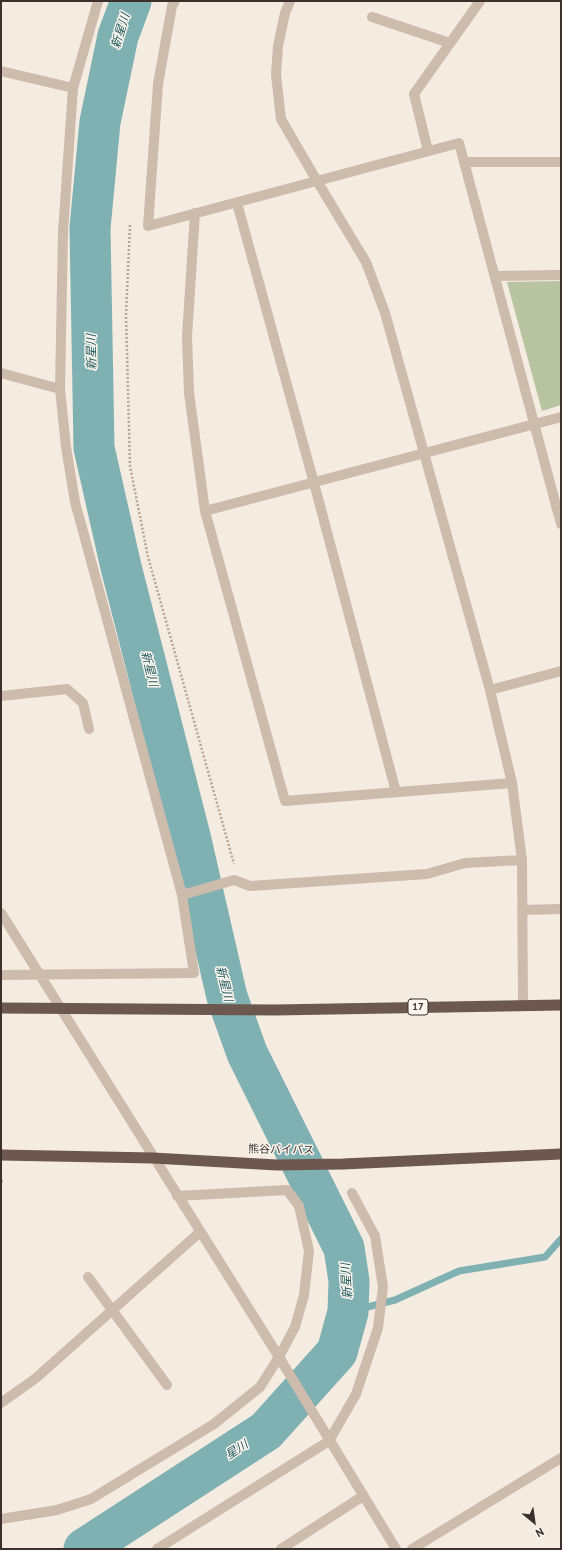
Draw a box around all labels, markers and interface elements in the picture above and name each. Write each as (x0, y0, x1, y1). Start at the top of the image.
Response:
water label: 新星川 (109, 12, 133, 50)
water label: 新星川 (84, 334, 100, 370)
water label: 新星川 (138, 650, 160, 688)
water label: 新星川 (213, 965, 235, 1003)
road number: 17 (408, 999, 428, 1015)
street label: 熊谷バイパス (248, 1143, 314, 1157)
water label: 新星川 (339, 1263, 355, 1299)
water label: 星川 (223, 1437, 251, 1463)
north arrow (514, 1502, 554, 1542)
text: N (533, 1525, 546, 1540)

